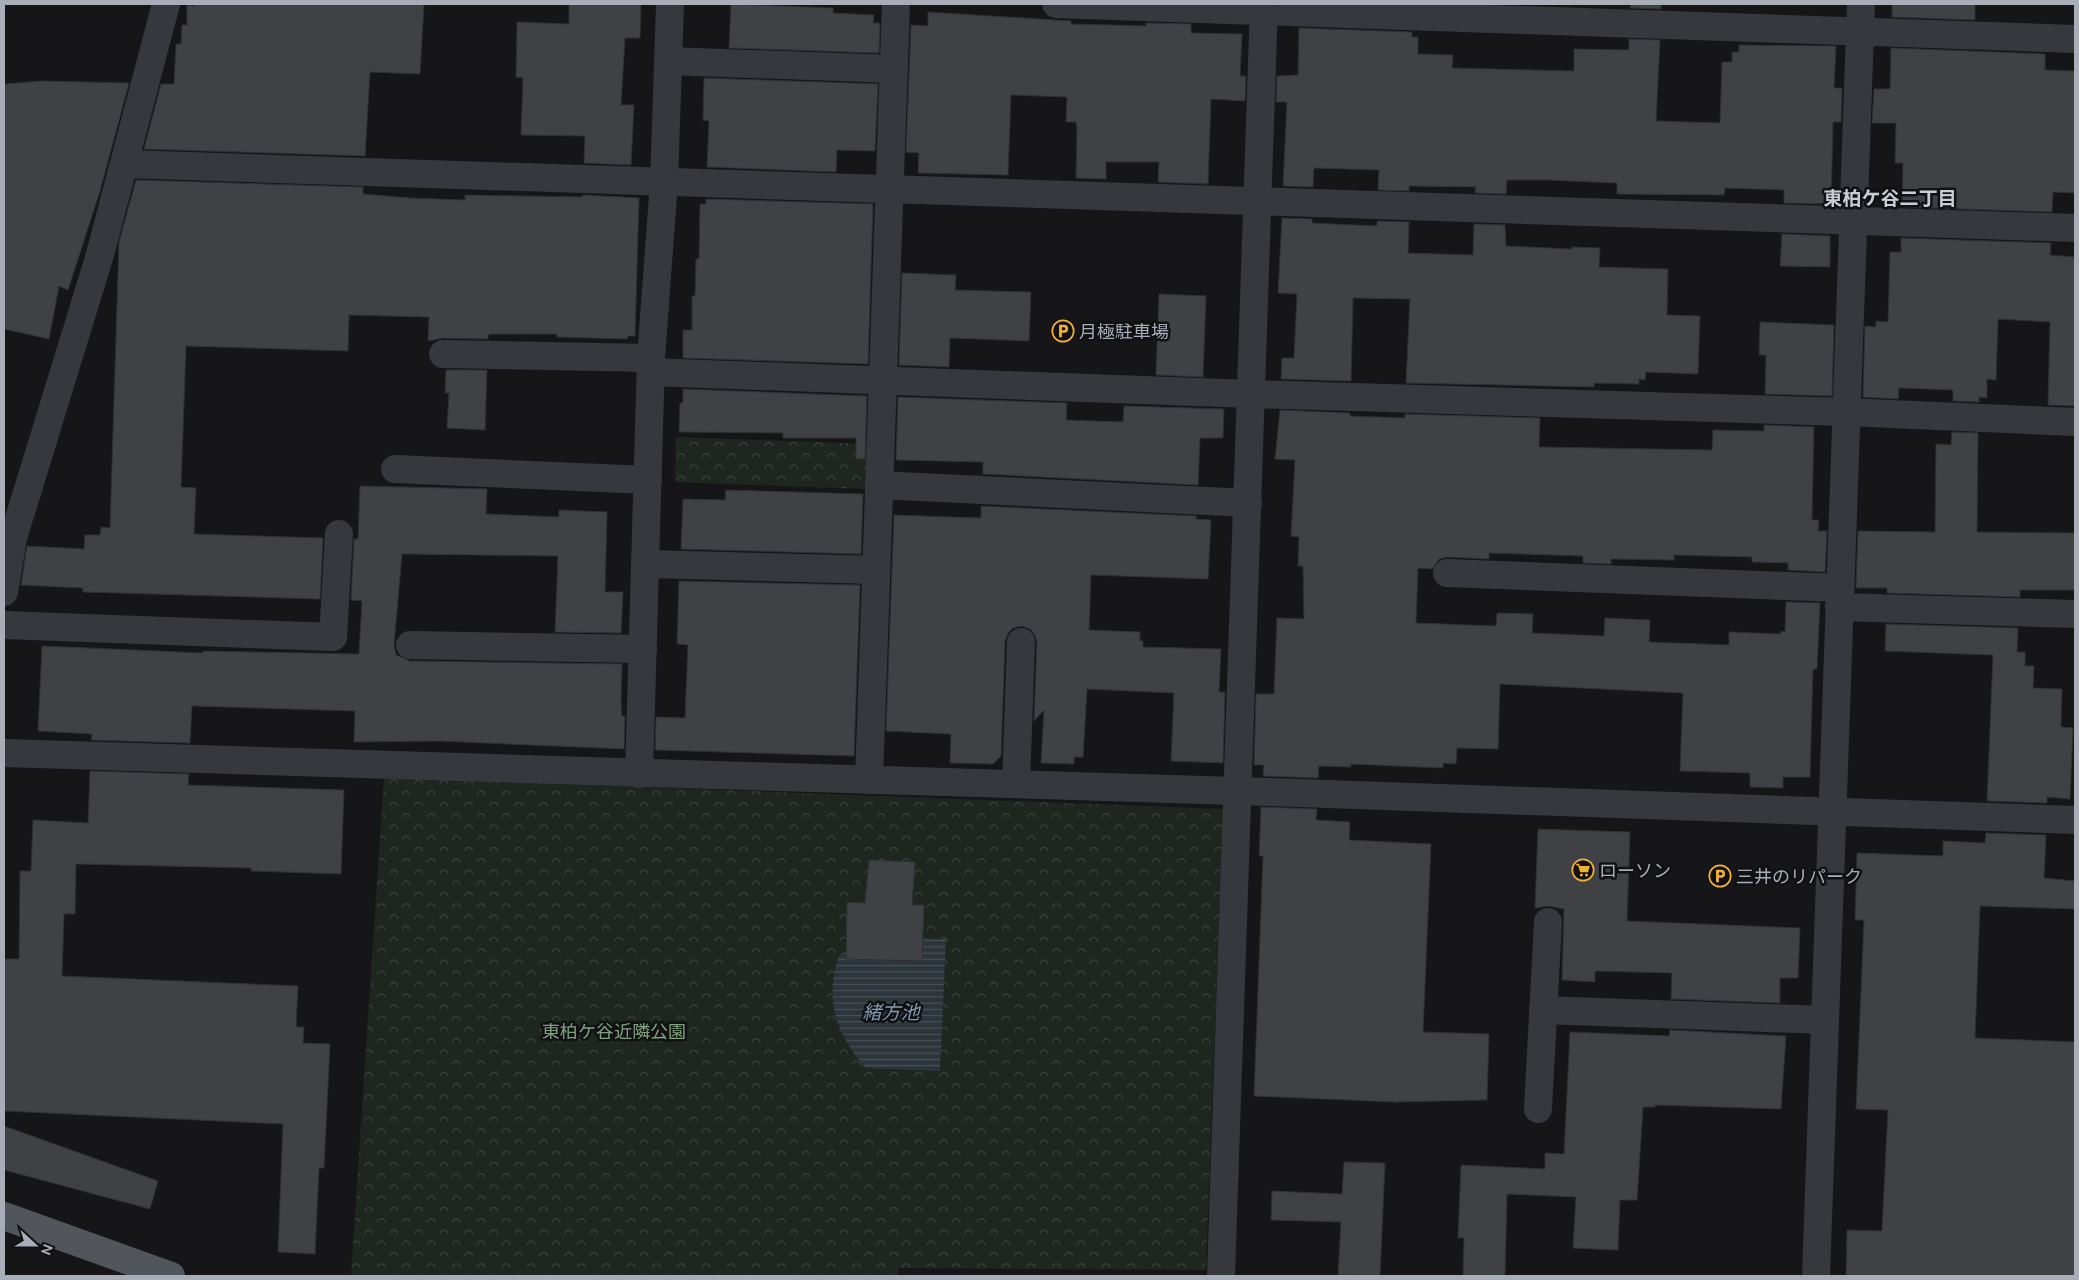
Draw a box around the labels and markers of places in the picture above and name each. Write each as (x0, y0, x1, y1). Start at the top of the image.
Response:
parking icon: 月極駐車場 (1051, 319, 1075, 343)
place label: 月極駐車場 (1079, 321, 1169, 341)
supermarket icon: ローソン (1571, 858, 1595, 882)
place label: ローソン (1599, 860, 1671, 880)
parking icon: 三井のリパーク (1708, 864, 1732, 888)
place label: 三井のリパーク (1736, 866, 1862, 886)

